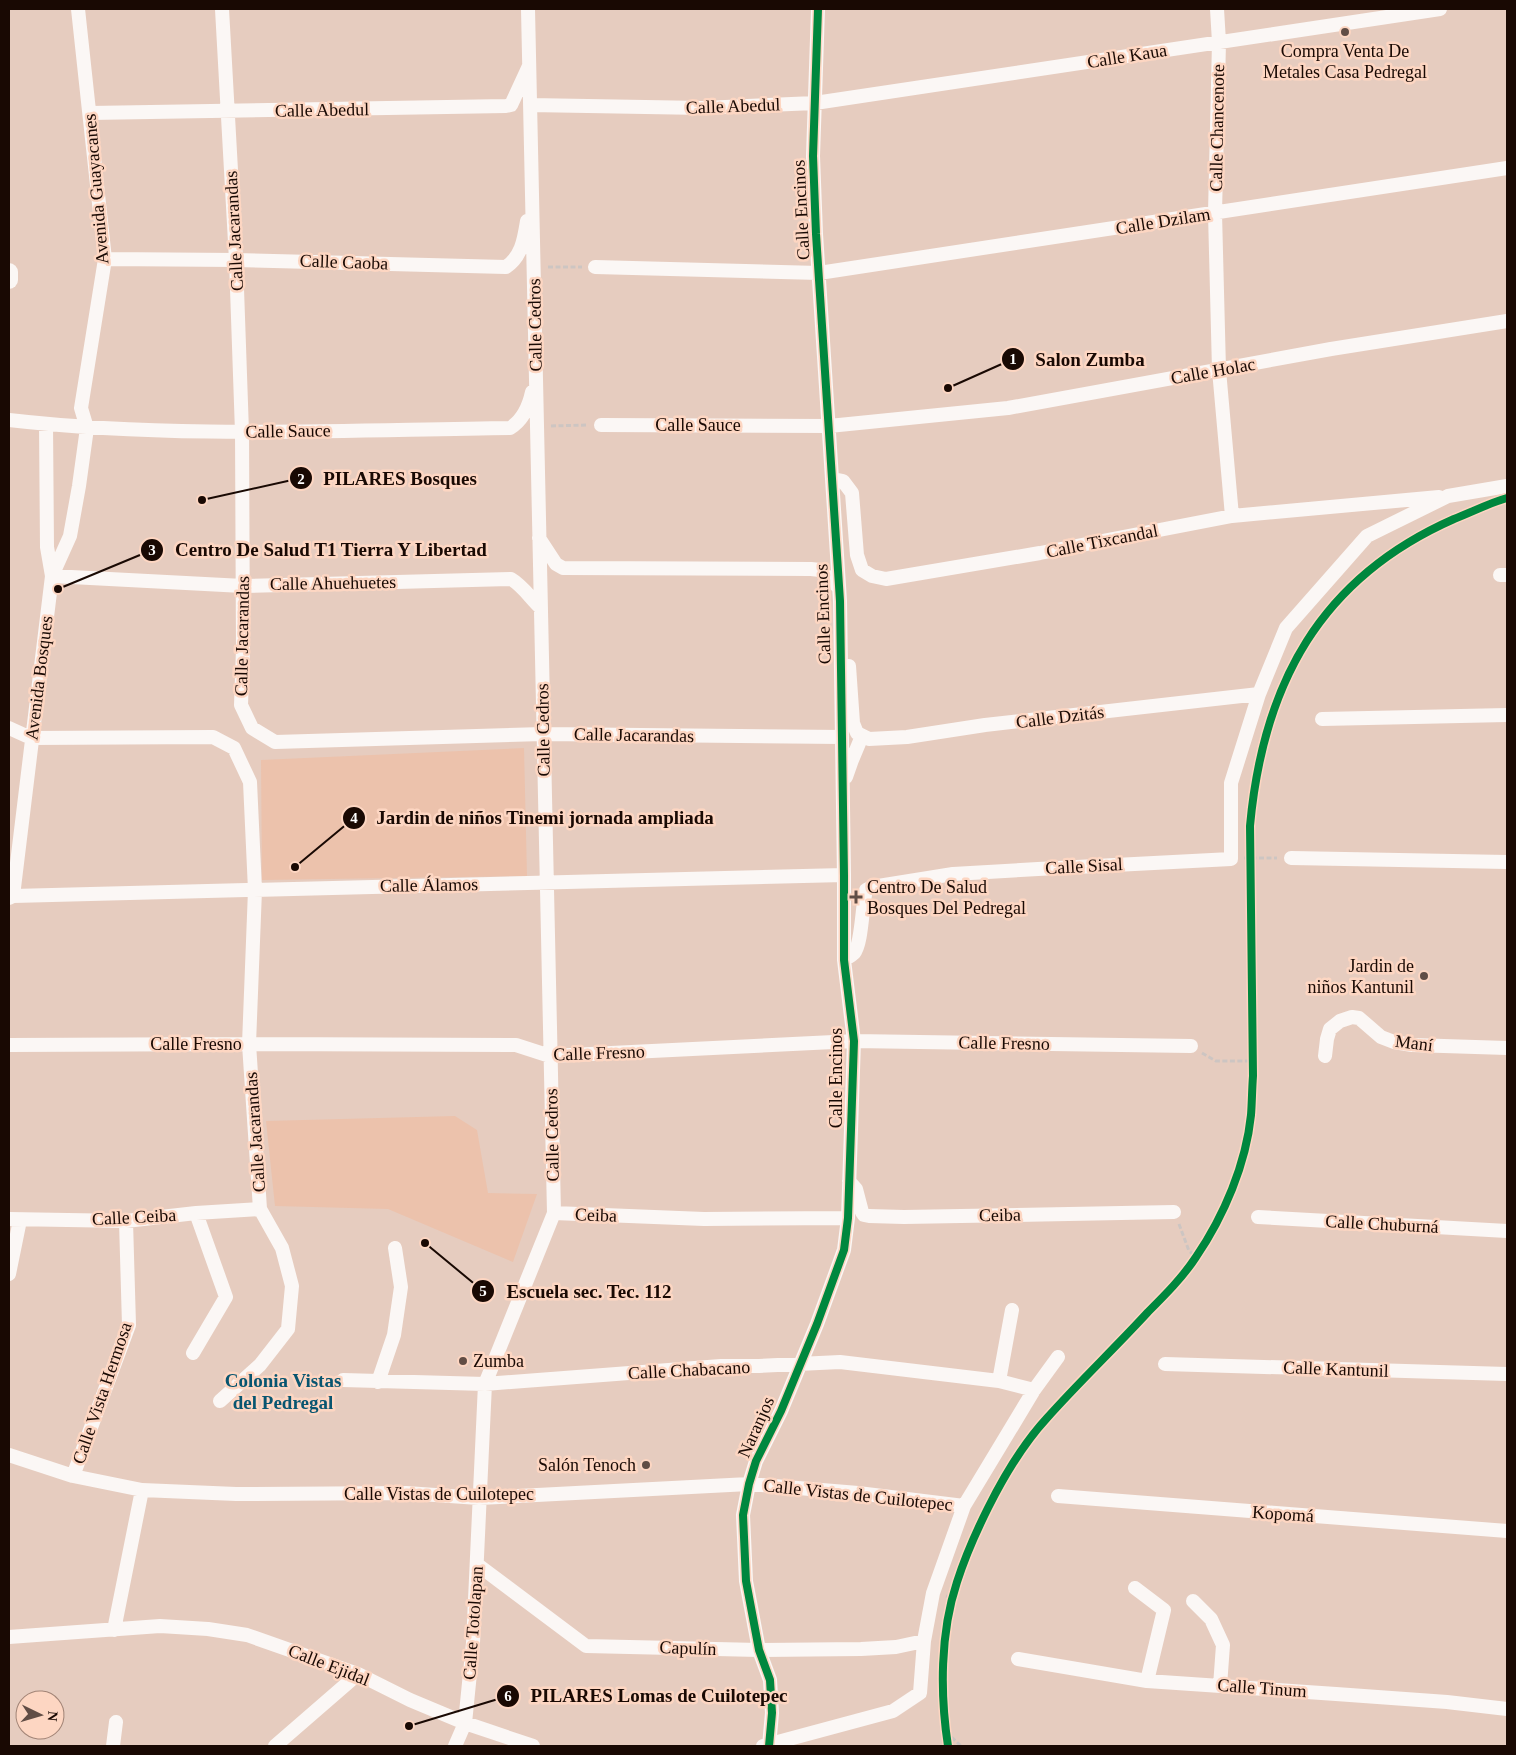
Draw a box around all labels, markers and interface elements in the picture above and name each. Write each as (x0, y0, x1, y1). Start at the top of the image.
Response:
marker: Compra Venta De Metales Casa Pedregal (1339, 26, 1351, 38)
street label: Calle Kaua (1086, 40, 1168, 72)
place label: Compra Venta De Metales Casa Pedregal (1263, 41, 1427, 82)
street label: Calle Chancenote (1206, 64, 1228, 192)
street label: Calle Abedul (685, 94, 781, 118)
street label: Calle Abedul (275, 99, 369, 121)
street label: Avenida Guayacanes (79, 113, 113, 265)
street label: Calle Encinos (788, 159, 814, 261)
street label: Calle Jacarandas (221, 170, 247, 292)
street label: Calle Dzilam (1114, 204, 1212, 238)
street label: Calle Caoba (299, 250, 389, 274)
street label: Calle Cedros (524, 278, 546, 372)
callout: Salon Zumba (1001, 342, 1155, 376)
text: Salon Zumba (1035, 349, 1145, 370)
text: 1 (1009, 351, 1017, 367)
street label: Calle Holac (1169, 354, 1257, 388)
street label: Calle Sauce (655, 415, 741, 435)
street label: Calle Sauce (245, 420, 331, 442)
callout: PILARES Bosques (288, 461, 487, 495)
text: PILARES Bosques (323, 468, 477, 489)
text: 2 (297, 471, 305, 487)
street label: Calle Tixcandal (1044, 520, 1160, 562)
callout: Centro De Salud T1 Tierra Y Libertad (139, 533, 498, 567)
text: Centro De Salud T1 Tierra Y Libertad (175, 539, 487, 560)
text: 3 (148, 542, 156, 558)
street label: Calle Encinos (811, 563, 835, 665)
street label: Calle Ahuehuetes (270, 572, 396, 594)
street label: Calle Jacarandas (231, 576, 253, 696)
street label: Avenida Bosques (21, 615, 57, 741)
street label: Calle Cedros (532, 683, 554, 777)
street label: Calle Dzitás (1015, 702, 1105, 732)
street label: Calle Jacarandas (574, 724, 694, 746)
callout: Jardin de niños Tinemi jornada ampliada (341, 801, 724, 835)
text: Jardin de niños Tinemi jornada ampliada (376, 807, 714, 828)
text: 4 (350, 810, 358, 826)
street label: Calle Sisal (1045, 854, 1123, 878)
street label: Calle Álamos (380, 873, 478, 896)
place label: Centro De Salud Bosques Del Pedregal (867, 877, 1026, 918)
marker: Centro De Salud Bosques Del Pedregal (849, 890, 863, 904)
place label: Jardin de niños Kantunil (1308, 956, 1414, 997)
marker: Jardin de niños Kantunil (1418, 970, 1430, 982)
street label: Calle Encinos (826, 1028, 846, 1128)
street label: Maní (1394, 1031, 1434, 1055)
street label: Calle Fresno (958, 1032, 1050, 1054)
street label: Calle Fresno (150, 1034, 242, 1054)
street label: Calle Fresno (553, 1041, 645, 1065)
street label: Calle Jacarandas (241, 1071, 269, 1193)
street label: Calle Cedros (541, 1088, 563, 1182)
street label: Ceiba (575, 1204, 617, 1226)
street label: Calle Ceiba (91, 1205, 177, 1229)
street label: Ceiba (979, 1205, 1021, 1225)
street label: Calle Chuburná (1325, 1211, 1439, 1237)
callout: Escuela sec. Tec. 112 (471, 1274, 681, 1308)
text: Escuela sec. Tec. 112 (506, 1281, 672, 1302)
text: 5 (479, 1283, 487, 1299)
street label: Calle Vista Hermosa (68, 1320, 136, 1466)
place label: Zumba (473, 1351, 524, 1371)
marker: Zumba (457, 1355, 469, 1367)
street label: Calle Chabacano (627, 1357, 751, 1383)
street label: Calle Kantunil (1283, 1357, 1389, 1381)
district label: Colonia Vistas del Pedregal (225, 1370, 341, 1413)
street label: Naranjos (734, 1393, 778, 1461)
place label: Salón Tenoch (538, 1455, 636, 1475)
marker: Salón Tenoch (640, 1459, 652, 1471)
street label: Calle Vistas de Cuilotepec (762, 1475, 954, 1515)
street label: Calle Vistas de Cuilotepec (344, 1484, 534, 1504)
street label: Kopomá (1251, 1502, 1315, 1526)
street label: Calle Totolapan (459, 1565, 487, 1681)
street label: Capulín (659, 1637, 717, 1659)
street label: Calle Ejidal (286, 1640, 372, 1690)
street label: Calle Tinum (1217, 1675, 1307, 1701)
callout: PILARES Lomas de Cuilotepec (495, 1679, 797, 1713)
text: PILARES Lomas de Cuilotepec (530, 1685, 788, 1706)
text: 6 (504, 1688, 512, 1704)
north arrow (15, 1690, 65, 1740)
text: N (45, 1710, 60, 1722)

